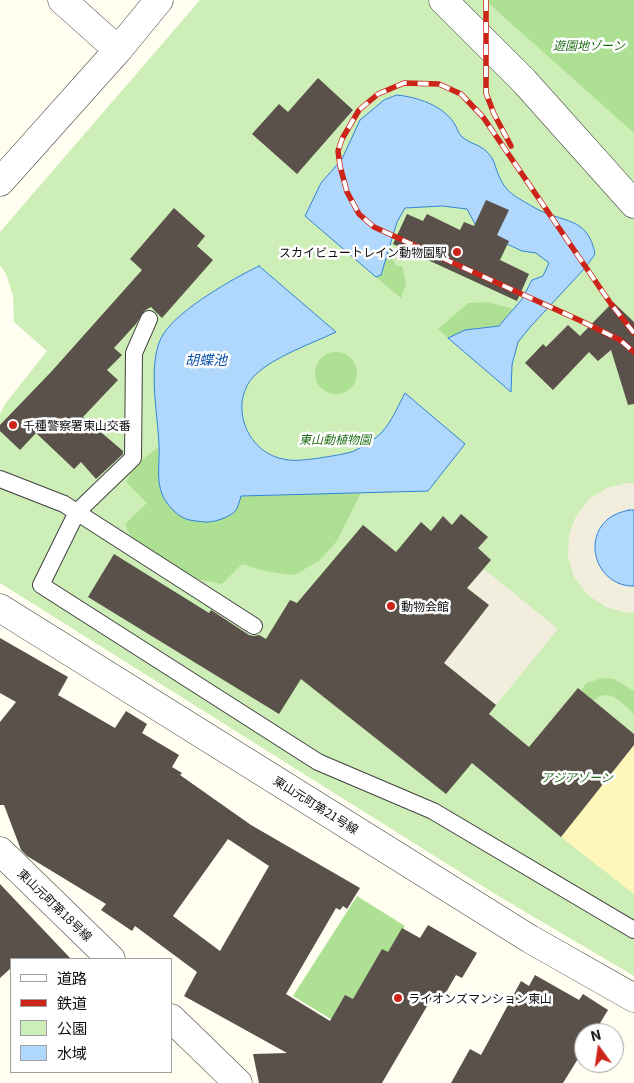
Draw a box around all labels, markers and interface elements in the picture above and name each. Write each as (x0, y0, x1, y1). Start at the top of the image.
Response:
park label: 遊園地ゾーン (553, 38, 625, 52)
place label: スカイビュートレイン動物園駅 (279, 245, 447, 259)
marker: スカイビュートレイン動物園駅 (451, 246, 463, 258)
water label: 胡蝶池 (185, 352, 227, 368)
place label: 千種警察署東山交番 (23, 418, 131, 432)
marker: 千種警察署東山交番 (7, 419, 19, 431)
park label: 東山動植物園 (299, 432, 371, 446)
place label: 動物会館 (401, 599, 449, 613)
marker: 動物会館 (385, 600, 397, 612)
park label: アジアゾーン (541, 770, 613, 784)
street label: 東山元町第21号線 (271, 773, 361, 837)
street label: 東山元町第18号線 (15, 866, 95, 944)
legend (10, 958, 172, 1073)
text: 道路 (57, 967, 87, 988)
place label: ライオンズマンション東山 (408, 991, 552, 1005)
text: 鉄道 (57, 992, 87, 1013)
marker: ライオンズマンション東山 (392, 992, 404, 1004)
text: 公園 (57, 1017, 87, 1038)
north arrow (574, 1023, 624, 1073)
text: N (588, 1023, 603, 1045)
text: 水域 (57, 1042, 87, 1063)

